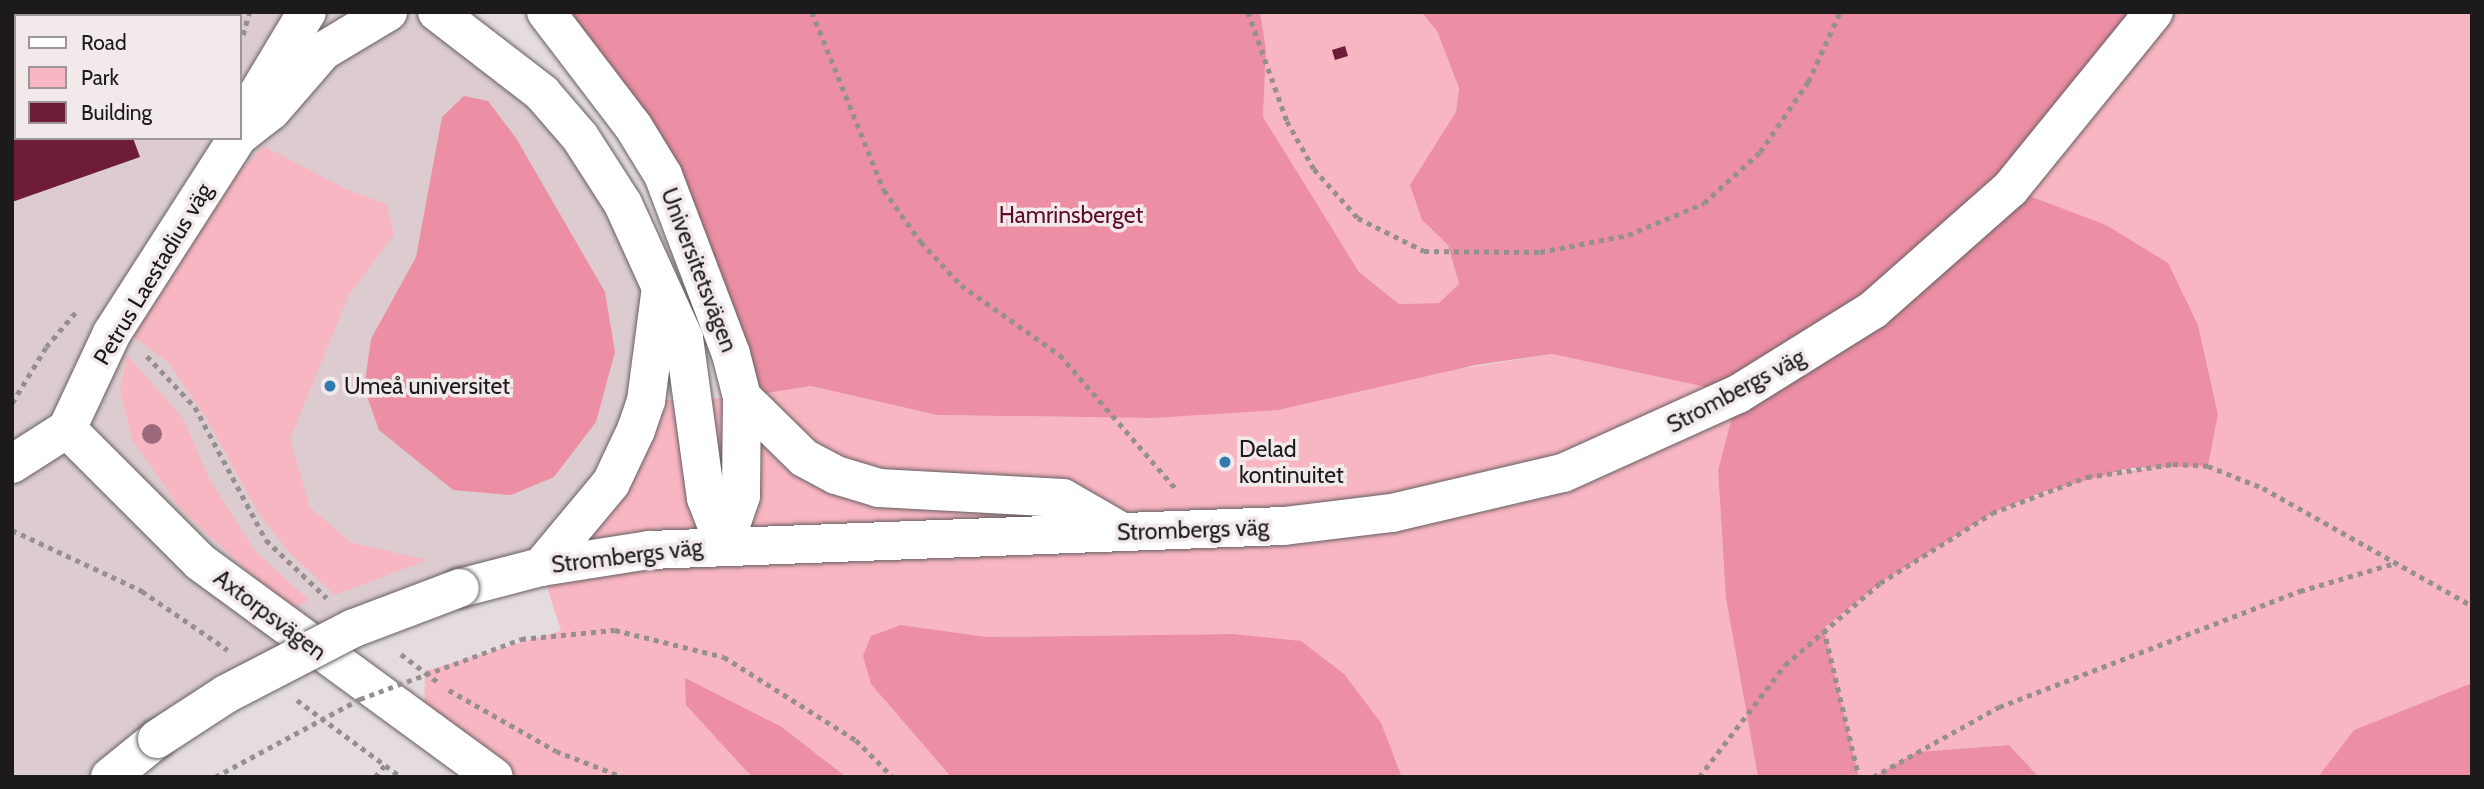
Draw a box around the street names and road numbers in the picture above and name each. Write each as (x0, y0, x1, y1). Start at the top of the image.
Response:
street label: Petrus Laestadius väg (88, 178, 218, 370)
street label: Universitetsvägen (655, 184, 743, 356)
street label: Strombergs väg (1662, 343, 1810, 439)
street label: Strombergs väg (1117, 514, 1269, 546)
street label: Strombergs väg (550, 533, 704, 579)
street label: Axtorpsvägen (208, 564, 332, 666)

